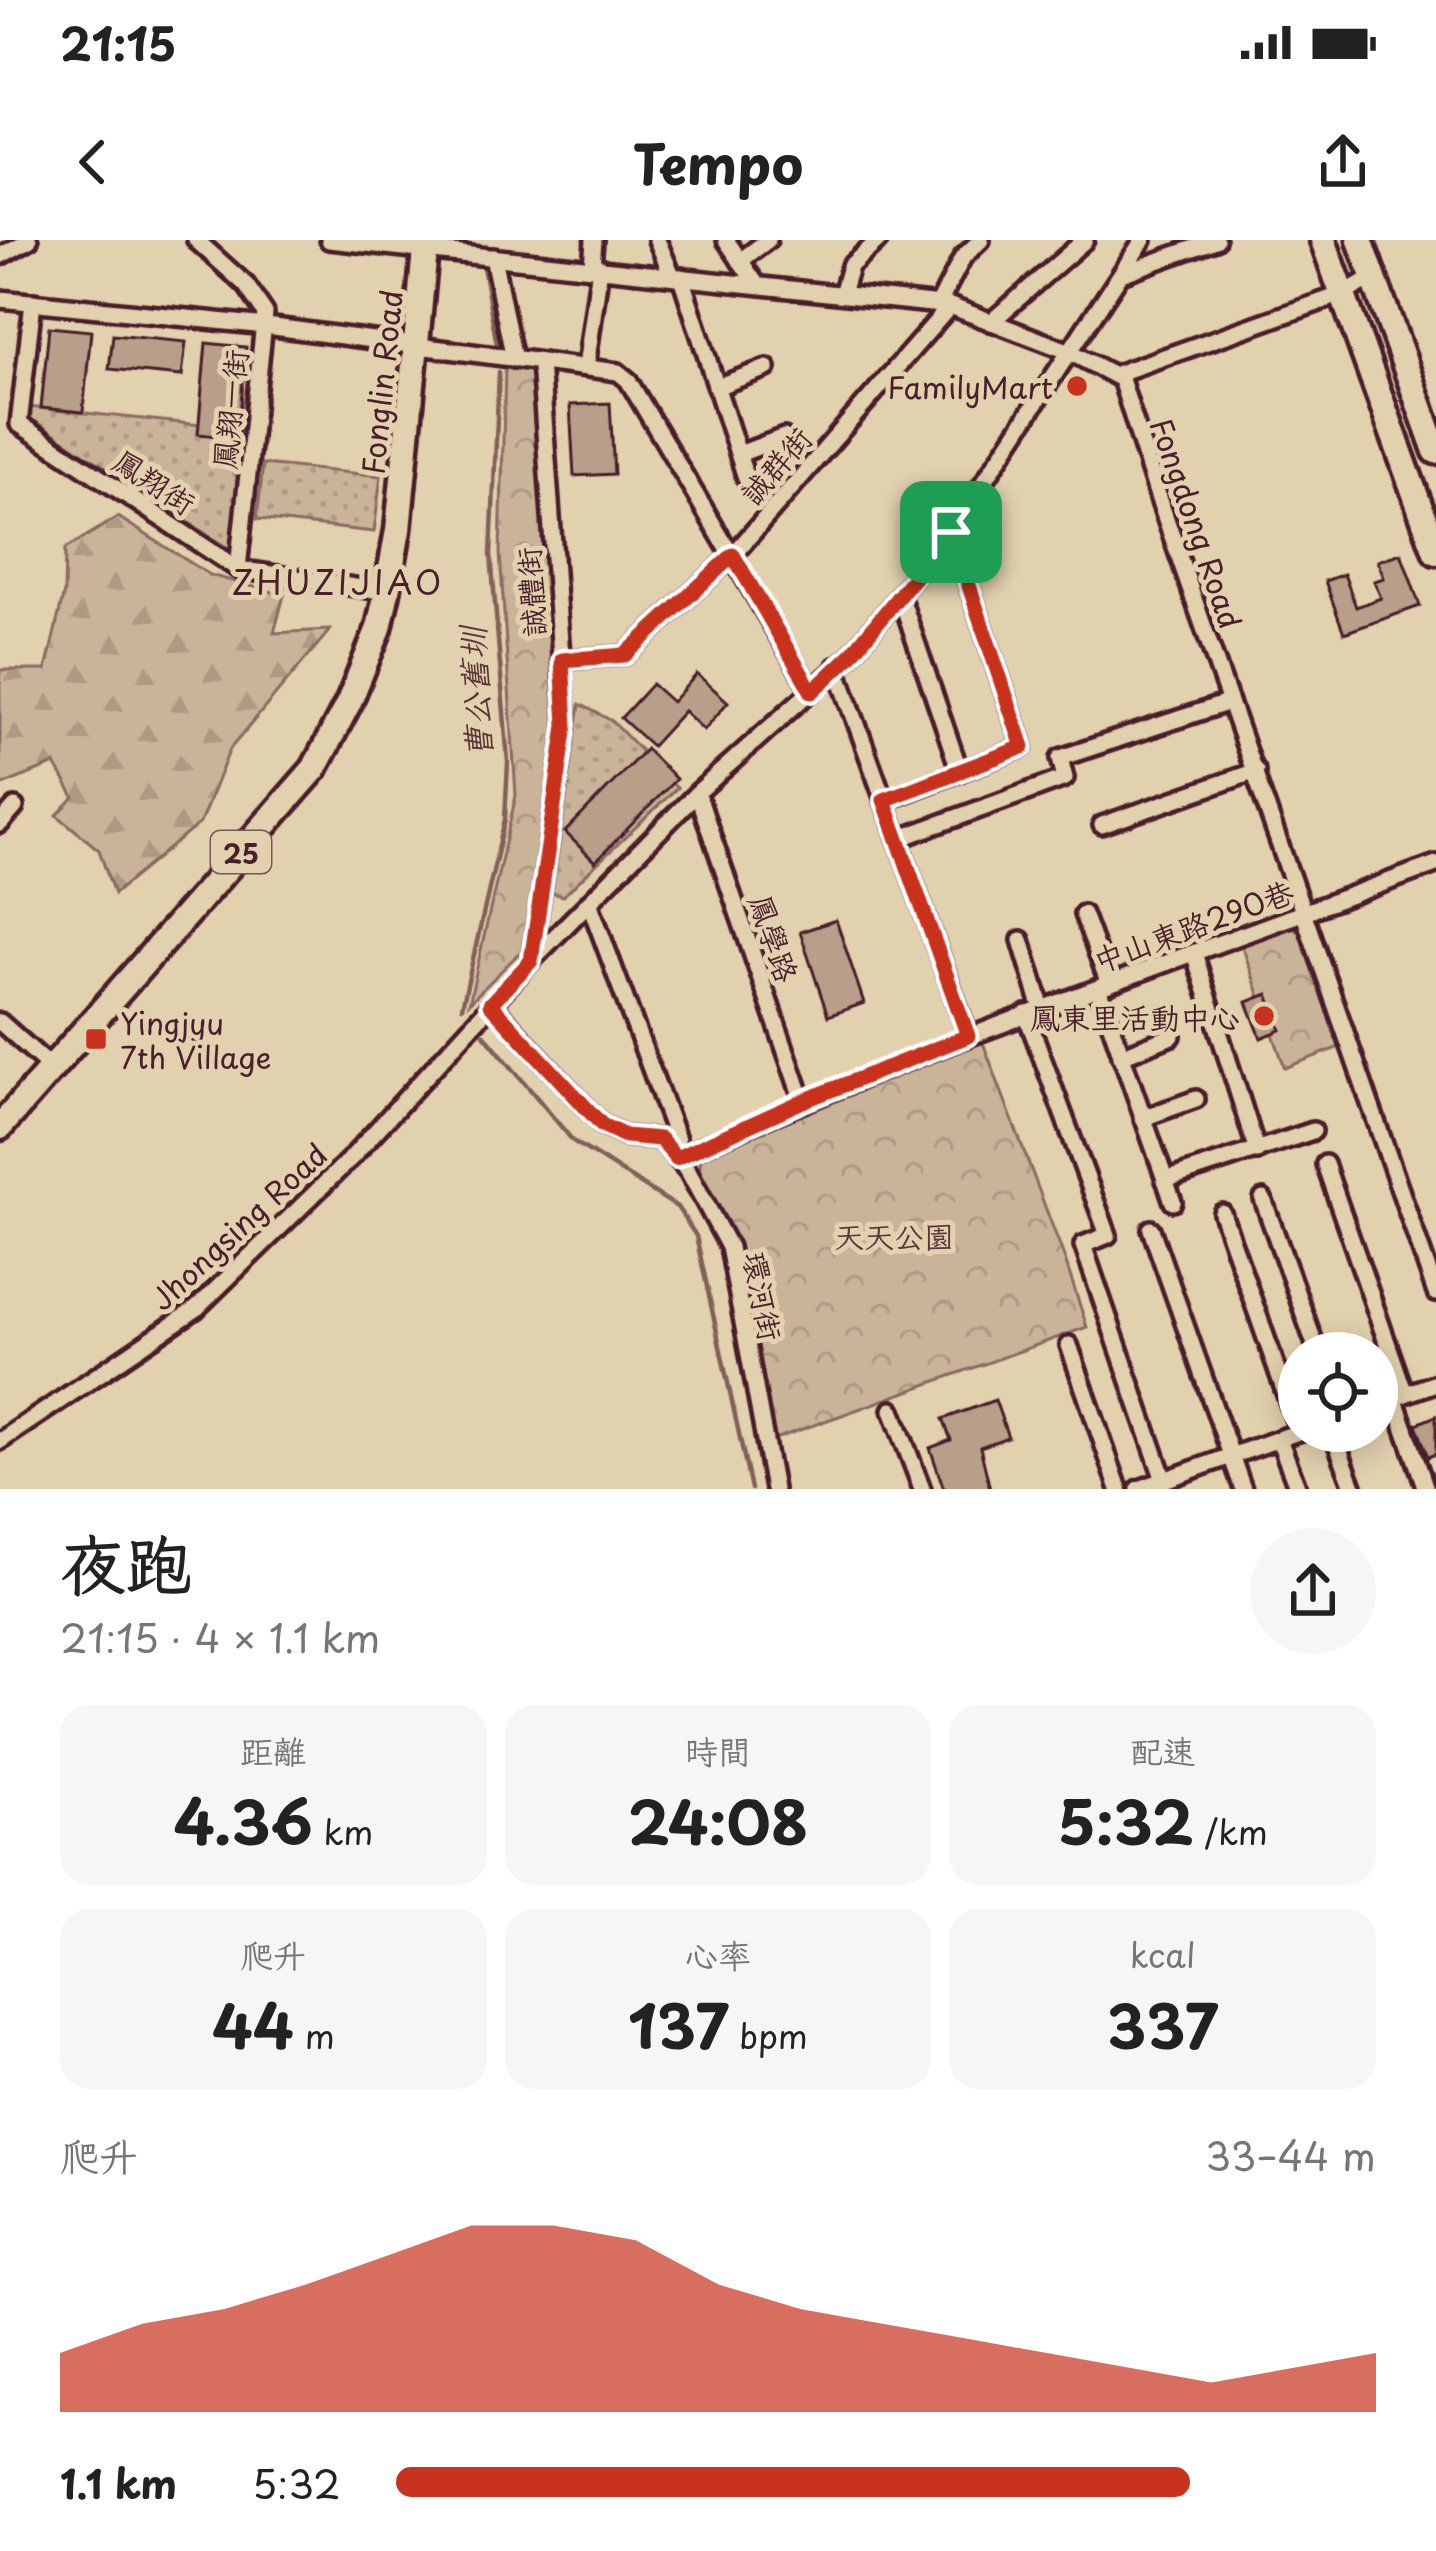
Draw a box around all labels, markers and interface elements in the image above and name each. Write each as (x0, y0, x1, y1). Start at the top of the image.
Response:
text: 21:15 (60, 8, 177, 76)
text: Tempo (633, 122, 803, 203)
icon: back (60, 129, 126, 195)
icon: share (1310, 129, 1376, 195)
street label: Fonglin Road (349, 287, 413, 477)
street label: 鳳翔一街 (200, 347, 258, 471)
place label: FamilyMart (887, 364, 1053, 409)
marker: FamilyMart (1064, 373, 1090, 399)
street label: Fongdong Road (1140, 412, 1254, 634)
street label: 誠群街 (728, 416, 822, 514)
street label: 鳳翔街 (105, 438, 205, 524)
pin (900, 481, 1002, 583)
icon: arrive (918, 499, 984, 565)
street label: 誠體街 (504, 546, 556, 638)
district label: ZHUZIJIAO (232, 556, 444, 606)
water label: 曹公舊圳 (445, 623, 502, 760)
road number: 25 (211, 831, 271, 873)
street label: 中山東路290巷 (1087, 868, 1299, 982)
street label: 鳳學路 (739, 888, 811, 988)
place label: 鳳東里活動中心 (1030, 994, 1240, 1039)
place label: Yingjyu 7th Village (120, 1000, 271, 1079)
marker: 鳳東里活動中心 (1251, 1003, 1277, 1029)
marker: Yingjyu 7th Village (83, 1026, 109, 1052)
street label: Jhongsing Road (139, 1132, 337, 1320)
park label: 天天公園 (834, 1213, 954, 1258)
street label: 環河街 (733, 1248, 795, 1344)
map controls (1278, 1332, 1398, 1452)
button: locate (1278, 1332, 1398, 1452)
text: 夜跑 (60, 1512, 192, 1611)
button: share (1250, 1528, 1376, 1654)
text: 21:15 · 4 × 1.1 km (60, 1607, 380, 1666)
text: 距離 (240, 1725, 306, 1775)
text: 時間 (685, 1725, 751, 1775)
text: 配速 (1130, 1725, 1196, 1775)
text: 4.36 (173, 1775, 313, 1865)
text: 24:08 (628, 1775, 808, 1865)
text: 5:32 (1058, 1775, 1194, 1865)
text: km (313, 1806, 373, 1856)
text: /km (1194, 1806, 1268, 1856)
text: 爬升 (240, 1929, 306, 1979)
text: 心率 (685, 1929, 751, 1979)
text: kcal (1130, 1929, 1196, 1979)
text: 44 (212, 1979, 294, 2069)
text: 137 (628, 1979, 729, 2069)
text: 337 (1107, 1979, 1218, 2069)
text: m (294, 2010, 335, 2060)
text: bpm (729, 2010, 808, 2060)
text: 爬升 (60, 2125, 138, 2184)
text: 33–44 m (1205, 2125, 1376, 2184)
text: 1.1 km (60, 2453, 177, 2512)
text: 5:32 (252, 2453, 341, 2512)

